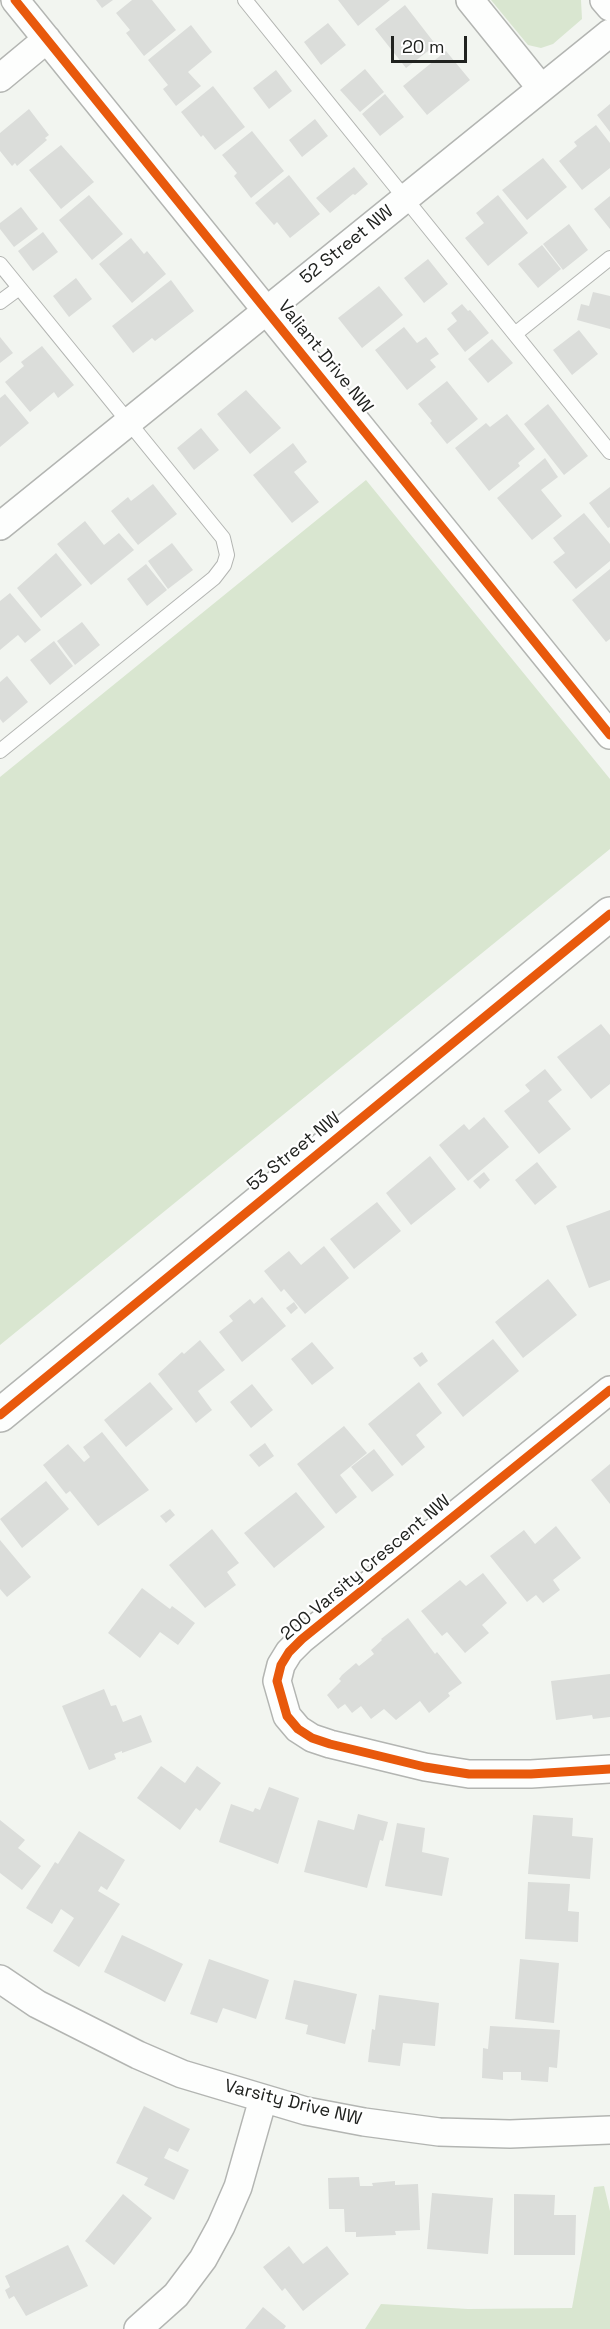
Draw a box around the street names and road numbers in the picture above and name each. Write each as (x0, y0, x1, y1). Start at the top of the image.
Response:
street label: 52 Street NW (296, 201, 398, 289)
street label: Valiant Drive NW (273, 296, 377, 418)
street label: 53 Street NW (243, 1108, 345, 1196)
street label: 200 Varsity Crescent NW (277, 1491, 455, 1645)
street label: Varsity Drive NW (222, 2075, 364, 2131)

